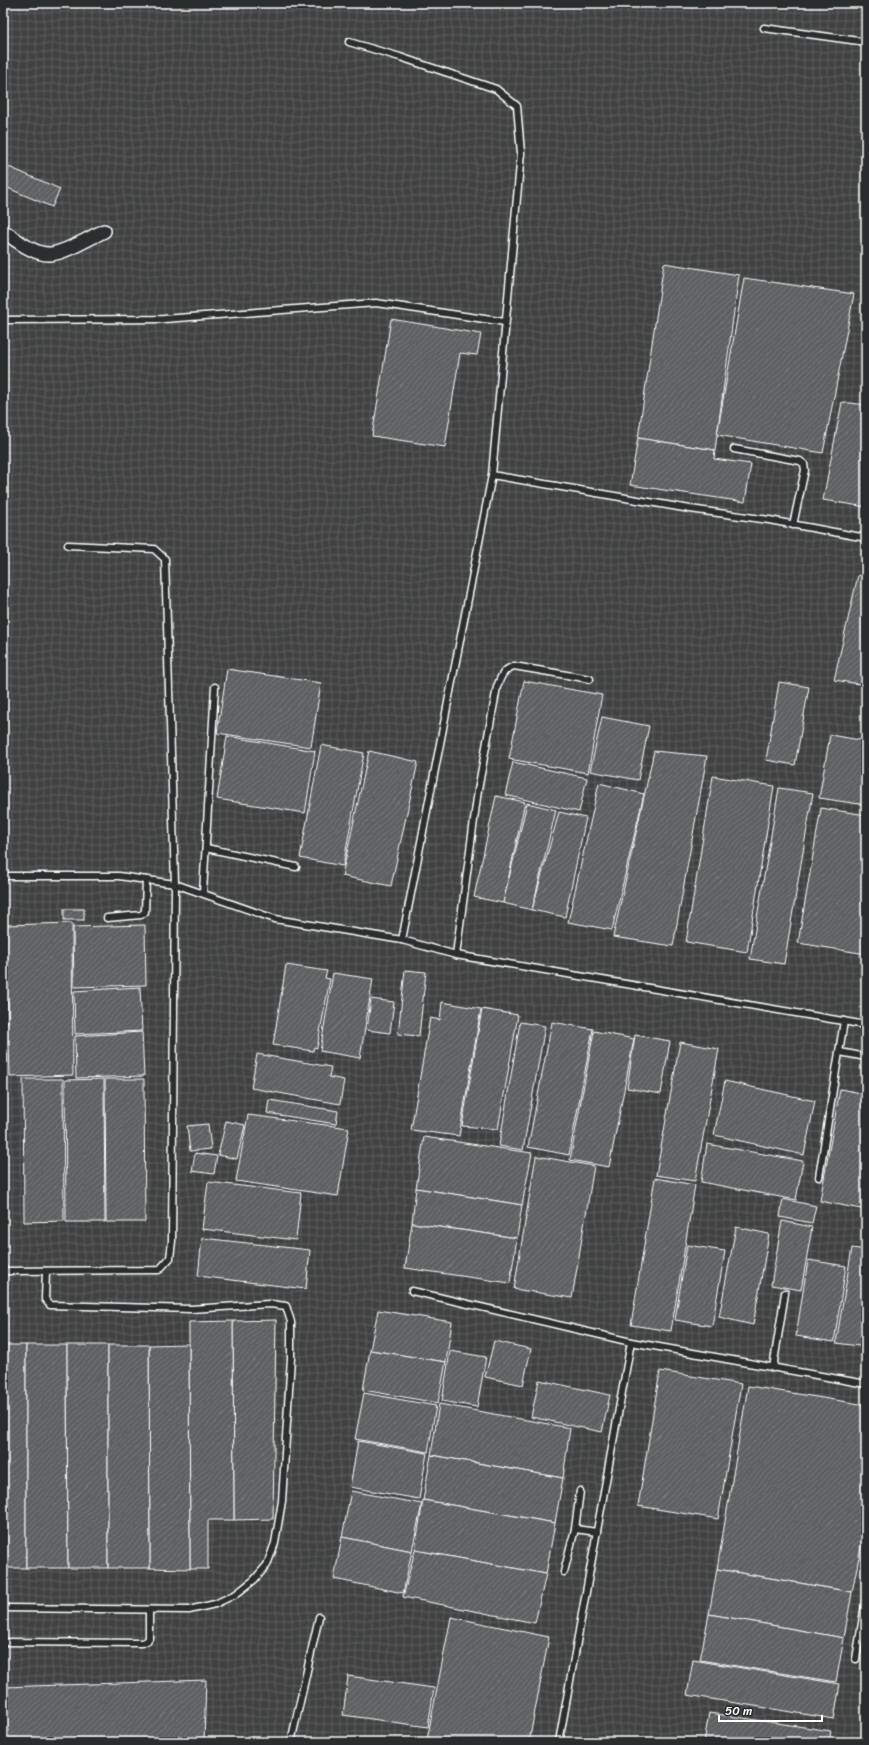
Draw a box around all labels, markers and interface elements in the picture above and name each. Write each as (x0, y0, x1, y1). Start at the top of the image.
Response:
scale bar (719, 1697, 822, 1723)
text: 50 m (725, 1700, 752, 1722)

